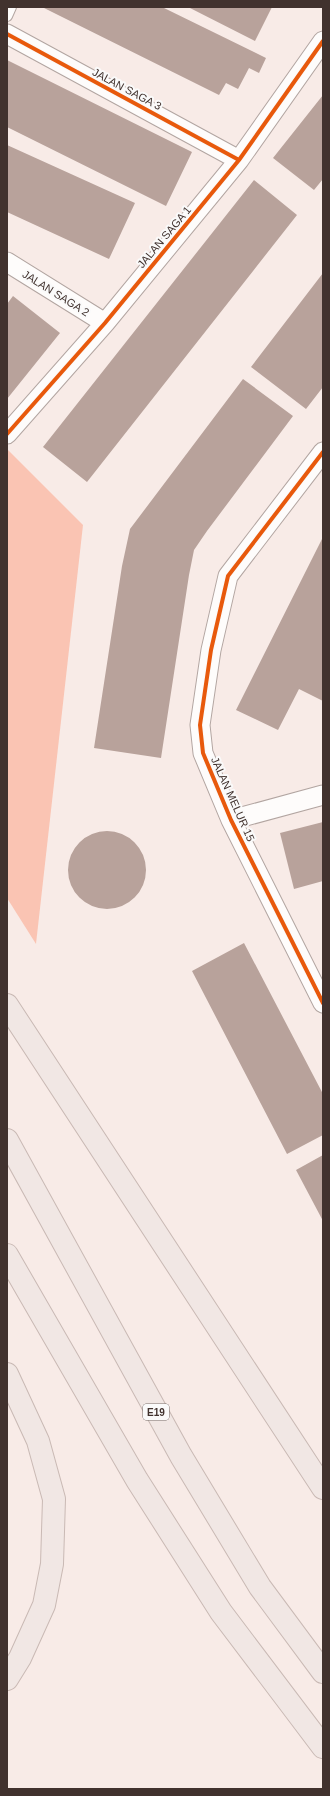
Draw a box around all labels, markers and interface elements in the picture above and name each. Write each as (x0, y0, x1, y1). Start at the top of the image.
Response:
street label: JALAN SAGA 3 (90, 66, 164, 112)
street label: JALAN SAGA 1 (135, 204, 193, 270)
street label: JALAN SAGA 2 (20, 268, 92, 318)
street label: JALAN MELUR 15 (209, 755, 257, 843)
road number: E19 (143, 1404, 169, 1420)

